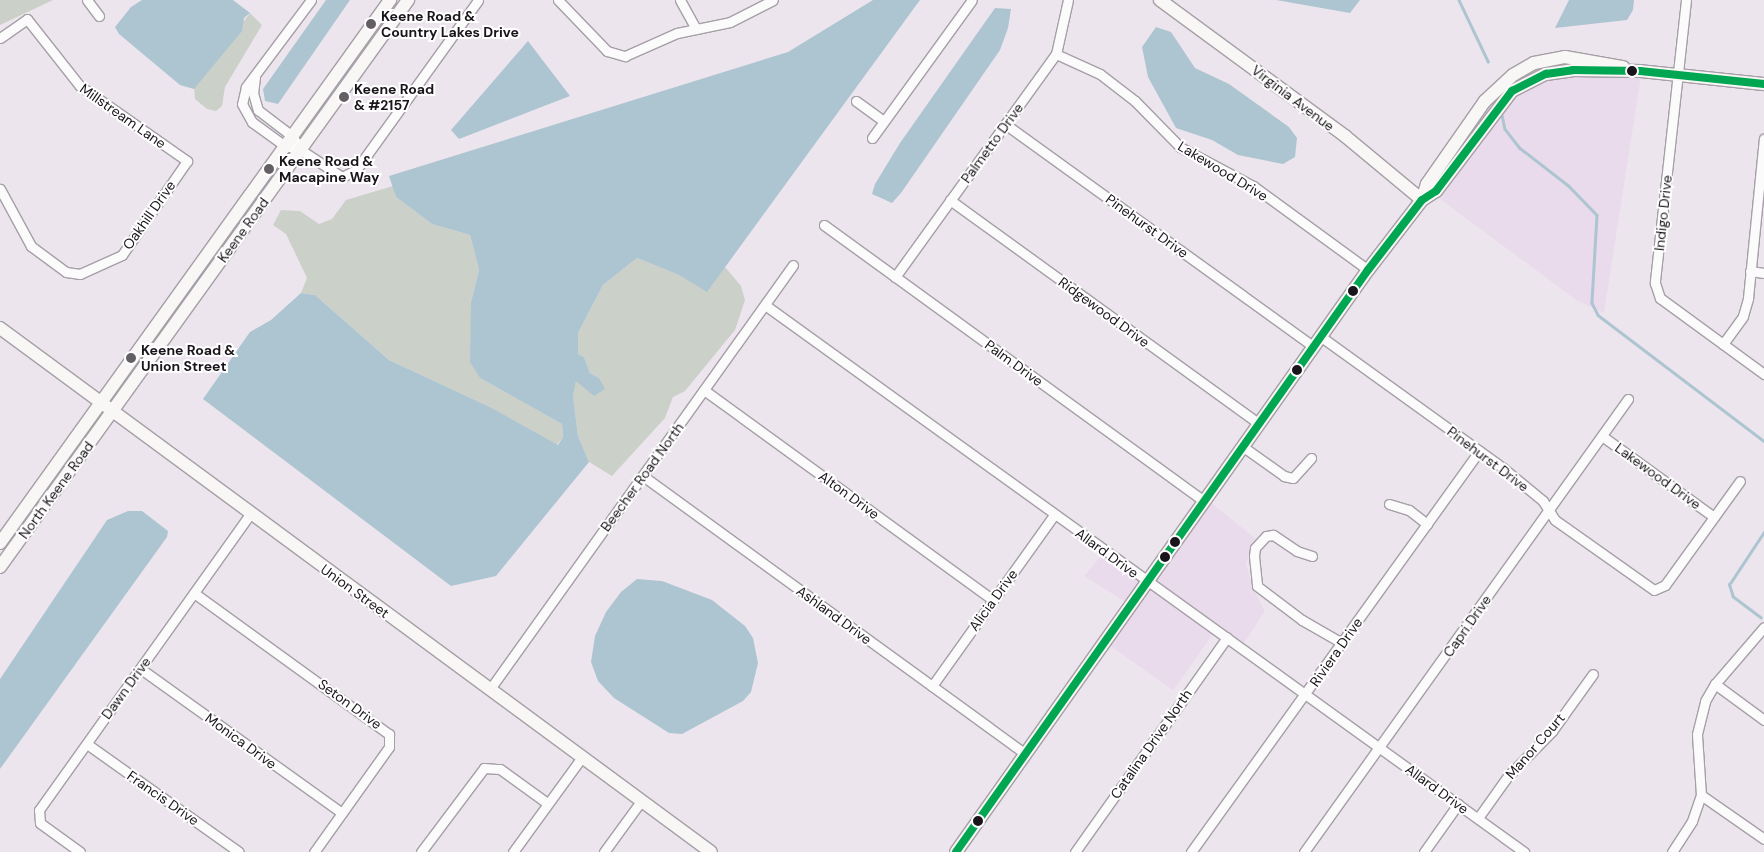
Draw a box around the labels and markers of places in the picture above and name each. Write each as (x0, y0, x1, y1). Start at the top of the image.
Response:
place label: Keene Road & Country Lakes Drive (381, 8, 519, 40)
marker: Keene Road & Country Lakes Drive (365, 18, 377, 30)
unlabelled marker (1627, 66, 1637, 76)
place label: Keene Road & #2157 (354, 81, 434, 114)
marker: Keene Road & #2157 (338, 91, 350, 103)
place label: Keene Road & Macapine Way (279, 153, 380, 186)
marker: Keene Road & Macapine Way (263, 163, 275, 175)
unlabelled marker (1348, 286, 1358, 296)
place label: Keene Road & Union Street (141, 342, 235, 374)
marker: Keene Road & Union Street (125, 352, 137, 364)
unlabelled marker (1292, 365, 1302, 375)
unlabelled marker (1170, 537, 1180, 547)
unlabelled marker (1160, 552, 1170, 562)
unlabelled marker (973, 816, 983, 826)

